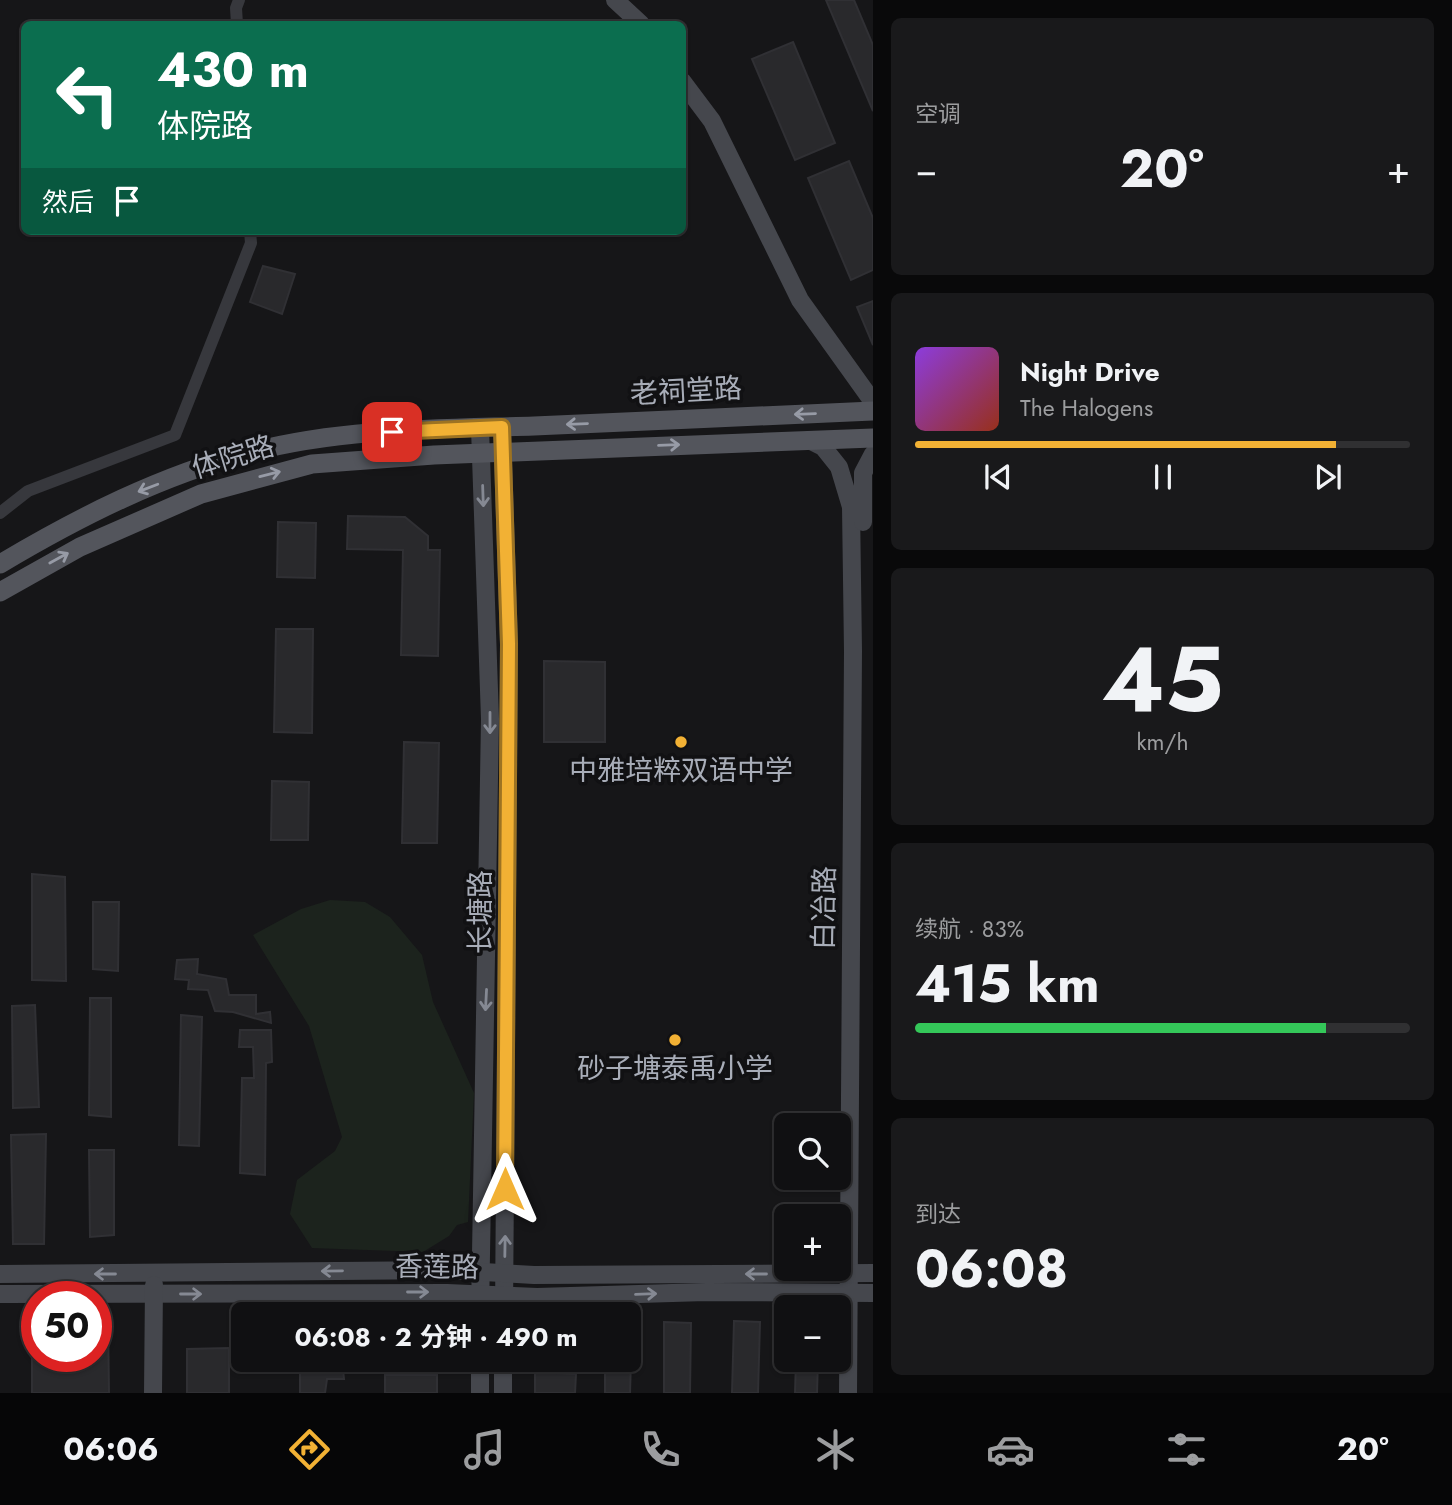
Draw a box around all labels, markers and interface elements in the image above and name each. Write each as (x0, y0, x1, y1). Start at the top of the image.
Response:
text: 430 m (157, 35, 309, 105)
icon: left (42, 49, 133, 140)
text: 空调 (915, 97, 961, 131)
text: 体院路 (157, 103, 253, 149)
text: 20° (1120, 131, 1204, 207)
text: − (915, 142, 937, 197)
text: + (1387, 142, 1410, 197)
icon: arrive (108, 182, 146, 220)
text: 然后 (42, 183, 94, 221)
text: Night Drive (1020, 353, 1160, 391)
street label: 老祠堂路 (629, 368, 743, 414)
text: The Halogens (1020, 391, 1153, 425)
pin (362, 402, 422, 462)
one-way arrow (793, 407, 816, 420)
icon: arrive (373, 413, 411, 451)
one-way arrow (566, 418, 589, 431)
street label: 体院路 (187, 425, 279, 489)
one-way arrow (657, 439, 680, 452)
icon: previous (979, 458, 1017, 496)
icon: pause (1144, 458, 1182, 496)
icon: next (1309, 458, 1347, 496)
one-way arrow (258, 467, 281, 480)
one-way arrow (137, 482, 159, 495)
one-way arrow (477, 484, 490, 507)
one-way arrow (49, 551, 69, 565)
text: 45 (1101, 614, 1224, 745)
one-way arrow (483, 712, 497, 735)
text: km/h (1137, 725, 1188, 759)
marker: 中雅培粹双语中学 (673, 734, 689, 750)
place label: 中雅培粹双语中学 (569, 750, 793, 791)
street label: 白冶路 (803, 866, 845, 950)
street label: 长塘路 (460, 870, 501, 954)
text: 续航 · 83% (915, 912, 1024, 946)
text: 415 km (915, 946, 1100, 1022)
one-way arrow (479, 988, 492, 1011)
marker: 砂子塘泰禹小学 (667, 1032, 683, 1048)
place label: 砂子塘泰禹小学 (577, 1048, 773, 1089)
map controls (774, 1113, 851, 1372)
button: search (774, 1113, 851, 1190)
position arrow (468, 1152, 542, 1226)
text: 到达 (915, 1197, 961, 1231)
button: + (774, 1204, 851, 1281)
text: 06:08 (915, 1231, 1068, 1307)
one-way arrow (498, 1235, 512, 1258)
street label: 香莲路 (395, 1246, 479, 1288)
one-way arrow (321, 1265, 344, 1278)
one-way arrow (93, 1267, 116, 1281)
one-way arrow (744, 1267, 767, 1281)
speed limit sign: 50 (21, 1281, 112, 1372)
one-way arrow (406, 1286, 429, 1299)
one-way arrow (179, 1287, 202, 1301)
one-way arrow (634, 1287, 657, 1300)
button: − (774, 1295, 851, 1372)
text: 06:08 · 2 分钟 · 490 m (294, 1318, 578, 1356)
icon: directions (285, 1425, 334, 1474)
icon: music (460, 1425, 509, 1474)
icon: phone (636, 1425, 685, 1474)
icon: climate (811, 1425, 860, 1474)
icon: car (986, 1425, 1035, 1474)
icon: filters (1162, 1425, 1211, 1474)
text: 06:06 (63, 1426, 159, 1472)
text: 20° (1337, 1426, 1389, 1472)

